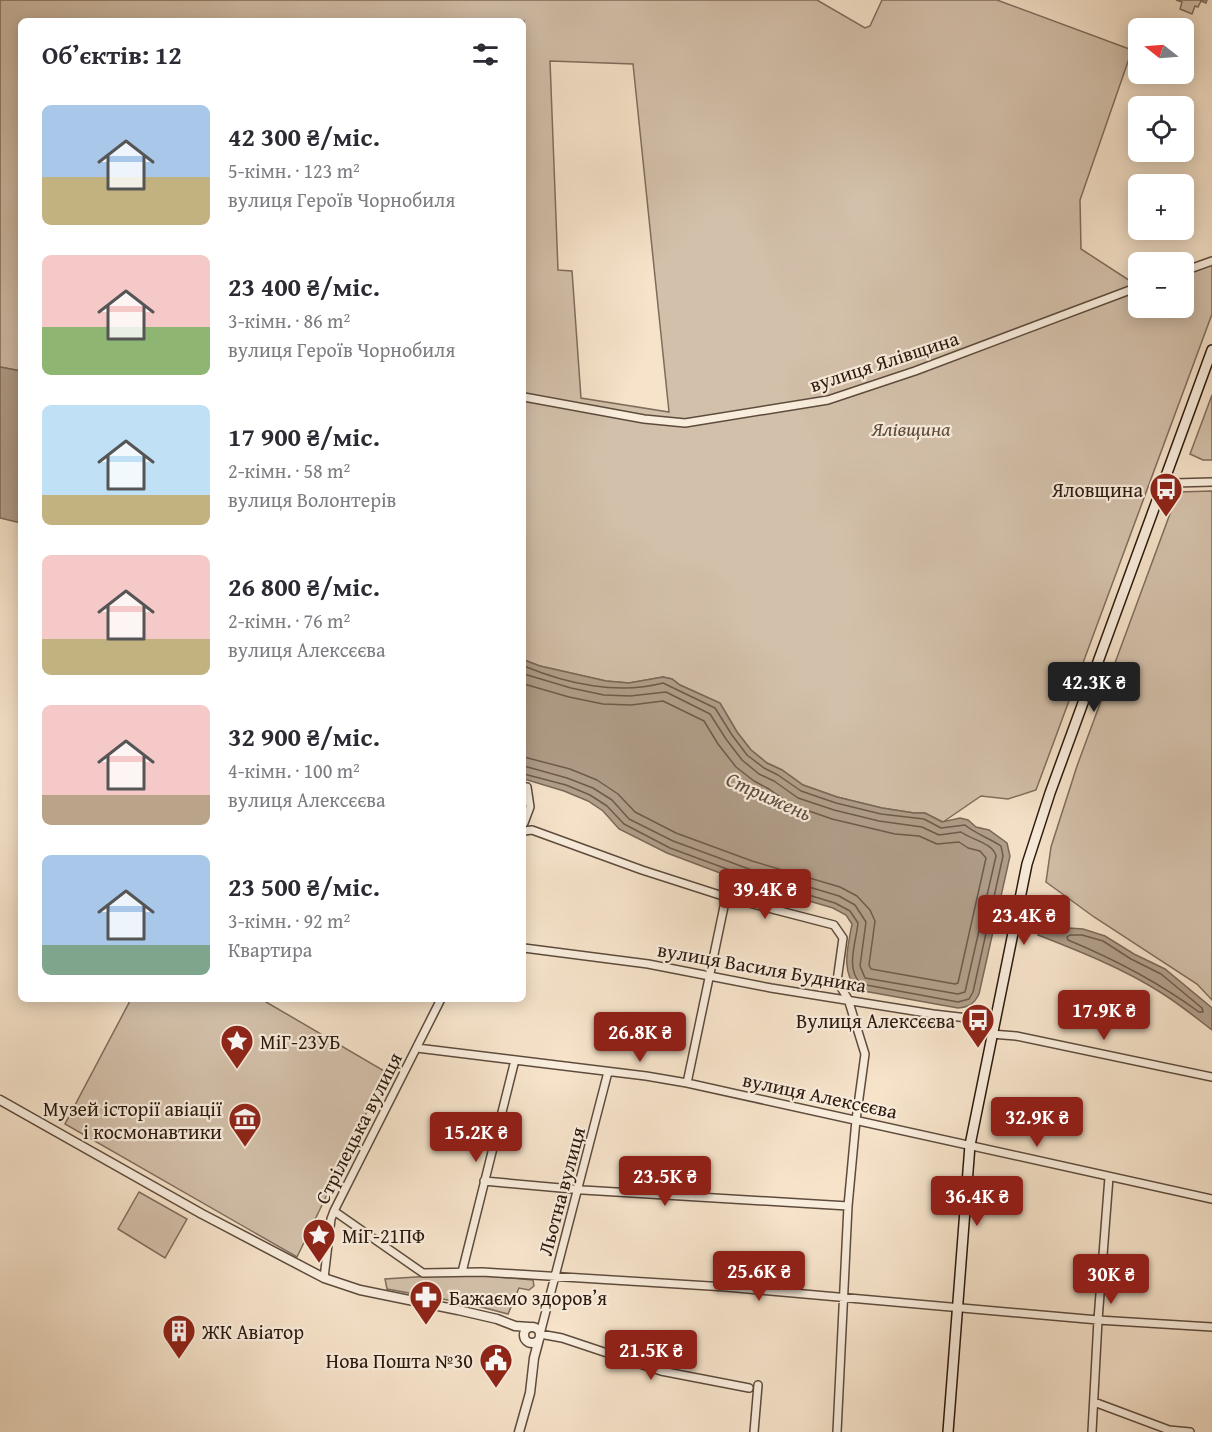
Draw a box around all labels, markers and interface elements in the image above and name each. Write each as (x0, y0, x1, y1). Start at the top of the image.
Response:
north arrow (1128, 18, 1194, 84)
map controls (1128, 18, 1194, 318)
text: Об’єктів: 12 (42, 35, 182, 74)
icon: filters (469, 38, 502, 71)
button: locate (1128, 96, 1194, 162)
text: 42 300 ₴/міс. (228, 117, 380, 156)
icon: home (90, 129, 162, 201)
text: 5-кімн. · 123 m² (228, 156, 360, 185)
button: + (1128, 174, 1194, 240)
text: вулиця Героїв Чорнобиля (228, 185, 455, 214)
button: − (1128, 252, 1194, 318)
text: 23 400 ₴/міс. (228, 267, 380, 306)
icon: home (90, 279, 162, 351)
text: 3-кімн. · 86 m² (228, 306, 350, 335)
street label: вулиця Ялівщина (806, 323, 963, 399)
text: вулиця Героїв Чорнобиля (228, 335, 455, 364)
park label: Ялівщина (871, 414, 951, 443)
text: 17 900 ₴/міс. (228, 417, 380, 456)
icon: home (90, 429, 162, 501)
text: 2-кімн. · 58 m² (228, 456, 350, 485)
bus stop icon: Яловщина (1148, 471, 1184, 518)
place label: Яловщина (1051, 475, 1143, 504)
text: вулиця Волонтерів (228, 485, 396, 514)
text: 26 800 ₴/міс. (228, 567, 380, 606)
icon: home (90, 579, 162, 651)
text: 2-кімн. · 76 m² (228, 606, 350, 635)
text: вулиця Алексєєва (228, 635, 386, 664)
pin: 42.3K ₴ (1039, 662, 1149, 713)
text: 42.3K ₴ (1062, 667, 1126, 696)
text: 32 900 ₴/міс. (228, 717, 380, 756)
icon: home (90, 729, 162, 801)
text: 4-кімн. · 100 m² (228, 756, 360, 785)
water label: Стрижень (721, 763, 817, 829)
text: вулиця Алексєєва (228, 785, 386, 814)
text: 23 500 ₴/міс. (228, 867, 380, 906)
pin: 39.4K ₴ (710, 869, 820, 920)
text: 39.4K ₴ (733, 874, 797, 903)
icon: home (90, 879, 162, 951)
pin: 23.4K ₴ (969, 895, 1079, 946)
text: 23.4K ₴ (992, 900, 1056, 929)
text: 3-кімн. · 92 m² (228, 906, 350, 935)
street label: вулиця Василя Будника (655, 934, 869, 1000)
text: Квартира (228, 935, 312, 964)
pin: 17.9K ₴ (1049, 990, 1159, 1041)
text: 17.9K ₴ (1072, 995, 1136, 1024)
bus stop icon: Вулиця Алексєєва (960, 1002, 996, 1049)
place label: Вулиця Алексєєва (796, 1006, 955, 1035)
pin: 26.8K ₴ (585, 1012, 695, 1063)
text: 26.8K ₴ (608, 1017, 672, 1046)
place icon: МіГ-23УБ (219, 1023, 255, 1070)
place label: МіГ-23УБ (260, 1027, 341, 1056)
street label: Стрілецька вулиця (307, 1047, 409, 1209)
street label: вулиця Алексєєва (740, 1064, 901, 1126)
place label: Музей історії авіації і космонавтики (43, 1094, 222, 1146)
pin: 32.9K ₴ (982, 1097, 1092, 1148)
museum icon: Музей історії авіації і космонавтики (227, 1101, 263, 1148)
text: 32.9K ₴ (1005, 1102, 1069, 1131)
pin: 15.2K ₴ (421, 1112, 531, 1163)
text: 15.2K ₴ (444, 1117, 508, 1146)
street label: Льотна вулиця (530, 1124, 592, 1258)
pin: 23.5K ₴ (610, 1156, 720, 1207)
text: 23.5K ₴ (633, 1161, 697, 1190)
pin: 36.4K ₴ (922, 1176, 1032, 1227)
text: 36.4K ₴ (945, 1181, 1009, 1210)
place icon: МіГ-21ПФ (301, 1217, 337, 1264)
place label: МіГ-21ПФ (342, 1221, 425, 1250)
pin: 25.6K ₴ (704, 1251, 814, 1302)
pin: 30K ₴ (1069, 1254, 1153, 1305)
text: 25.6K ₴ (727, 1256, 791, 1285)
text: 30K ₴ (1087, 1259, 1135, 1288)
pharmacy icon: Бажаємо здоров’я (408, 1279, 444, 1326)
place label: Бажаємо здоров’я (449, 1283, 607, 1312)
building icon: ЖК Авіатор (161, 1313, 197, 1360)
place label: ЖК Авіатор (201, 1317, 304, 1346)
pin: 21.5K ₴ (596, 1330, 706, 1381)
text: 21.5K ₴ (619, 1335, 683, 1364)
public building icon: Нова Пошта №30 (478, 1342, 514, 1389)
place label: Нова Пошта №30 (326, 1346, 473, 1375)

